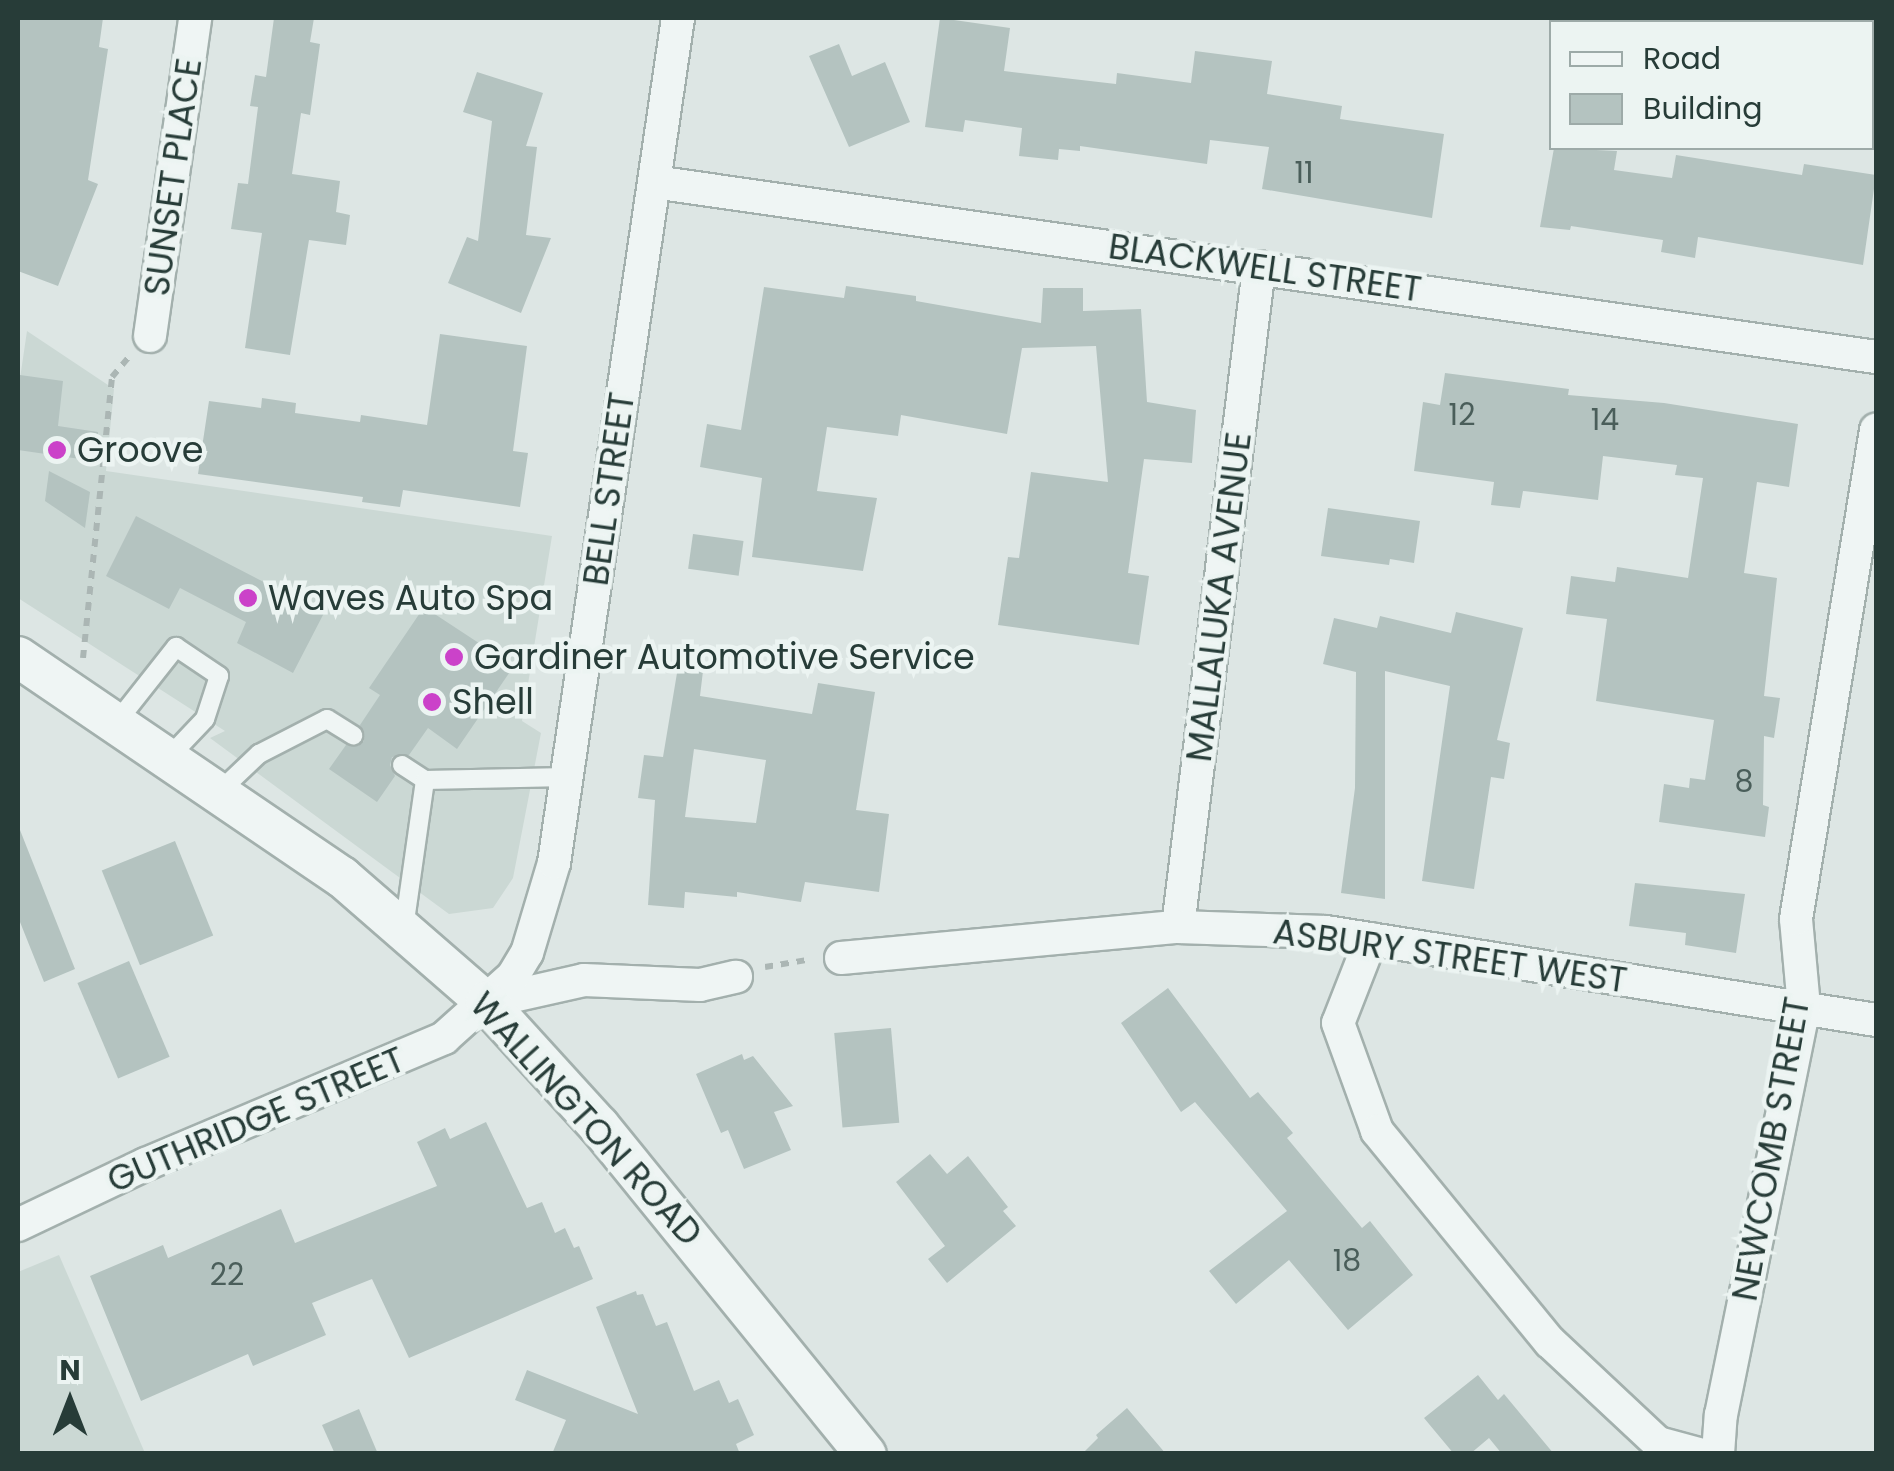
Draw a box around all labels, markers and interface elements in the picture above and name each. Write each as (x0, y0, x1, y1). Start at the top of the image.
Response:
legend (1549, 20, 1874, 150)
text: Road (1643, 37, 1721, 80)
street label: SUNSET PLACE (136, 55, 210, 299)
text: Building (1643, 87, 1763, 130)
house number: 11 (1294, 155, 1314, 191)
street label: BLACKWELL STREET (1106, 225, 1424, 311)
street label: BELL STREET (575, 390, 643, 588)
house number: 12 (1449, 397, 1475, 433)
house number: 14 (1591, 402, 1619, 438)
place label: Groove (77, 429, 203, 471)
street label: MALLALUKA AVENUE (1178, 430, 1260, 764)
marker: Groove (46, 439, 68, 461)
place label: Waves Auto Spa (268, 577, 553, 619)
marker: Waves Auto Spa (237, 587, 259, 609)
place label: Gardiner Automotive Service (474, 636, 975, 678)
marker: Gardiner Automotive Service (443, 646, 465, 668)
place label: Shell (452, 681, 534, 723)
marker: Shell (421, 691, 443, 713)
house number: 8 (1735, 764, 1753, 800)
street label: ASBURY STREET WEST (1270, 910, 1630, 1002)
street label: WALLINGTON ROAD (461, 984, 711, 1254)
street label: NEWCOMB STREET (1724, 994, 1818, 1304)
street label: GUTHRIDGE STREET (101, 1038, 411, 1202)
house number: 18 (1333, 1243, 1361, 1279)
house number: 22 (210, 1257, 244, 1293)
north arrow (20, 1351, 120, 1451)
text: N (59, 1351, 81, 1390)

